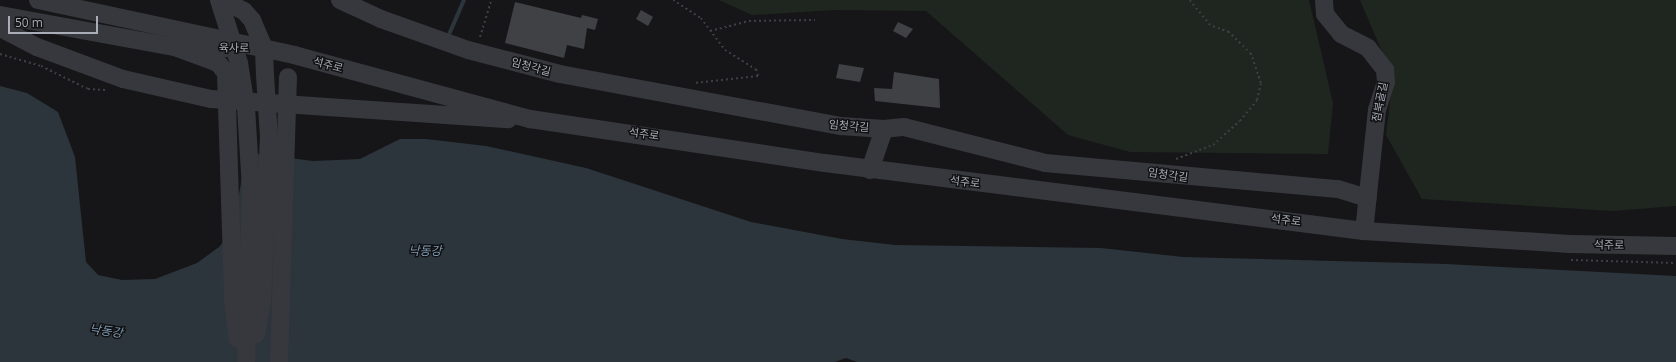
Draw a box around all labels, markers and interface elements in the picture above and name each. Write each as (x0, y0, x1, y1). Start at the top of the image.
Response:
scale bar (10, 8, 100, 34)
text: 50 m (15, 14, 43, 31)
street label: 육사로 (219, 41, 249, 55)
street label: 석주로 (312, 55, 344, 75)
street label: 임청각길 (510, 55, 552, 79)
street label: 점북골길 (1370, 81, 1390, 123)
street label: 임청각길 (828, 118, 870, 134)
street label: 석주로 (628, 125, 660, 143)
street label: 임청각길 (1147, 166, 1189, 184)
street label: 석주로 (949, 174, 981, 190)
street label: 석주로 (1270, 212, 1302, 228)
street label: 석주로 (1594, 238, 1624, 252)
water label: 낙동강 (408, 244, 442, 258)
water label: 낙동강 (89, 322, 123, 340)

